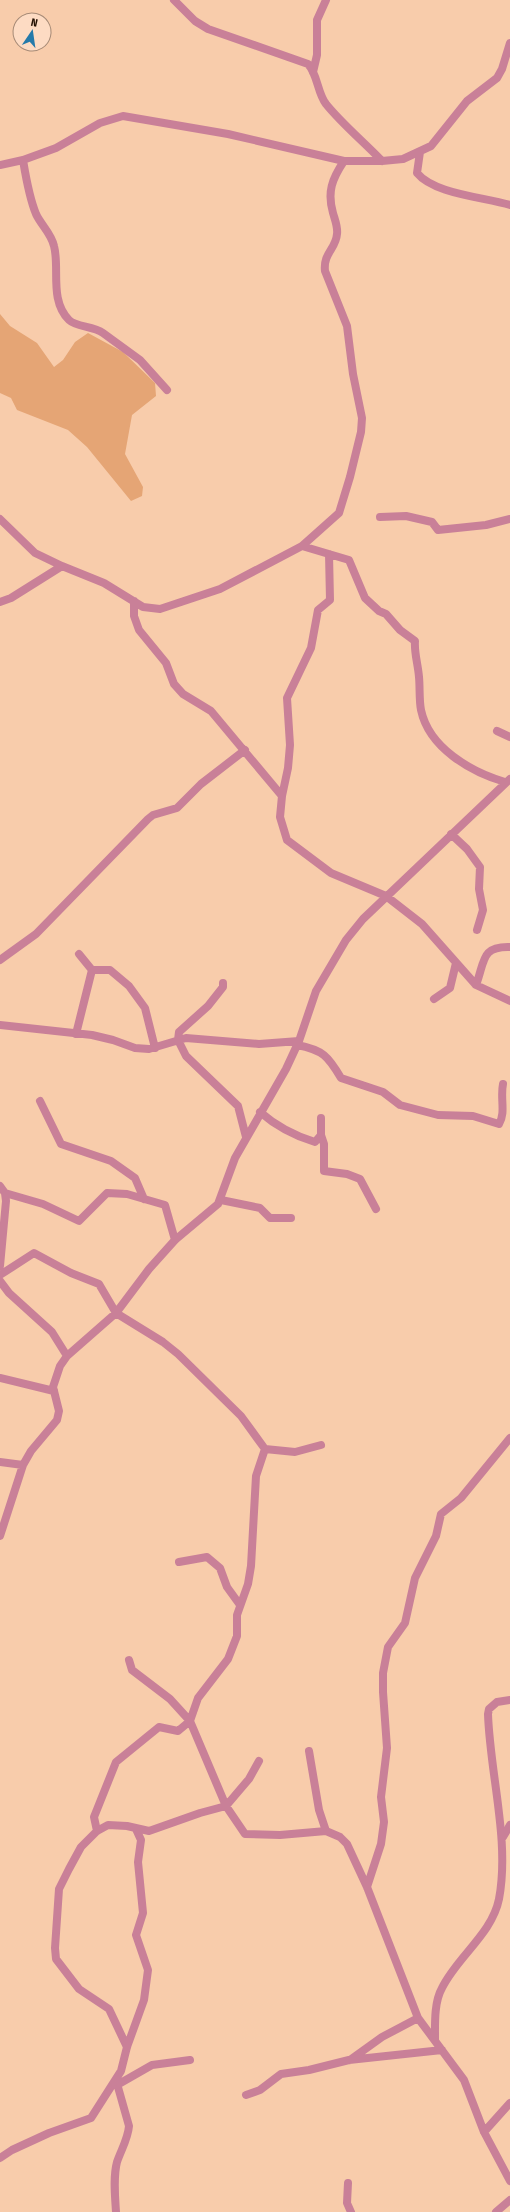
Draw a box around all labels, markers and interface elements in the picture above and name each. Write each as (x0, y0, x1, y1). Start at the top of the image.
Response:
north arrow (12, 12, 52, 52)
text: N (29, 16, 39, 30)

